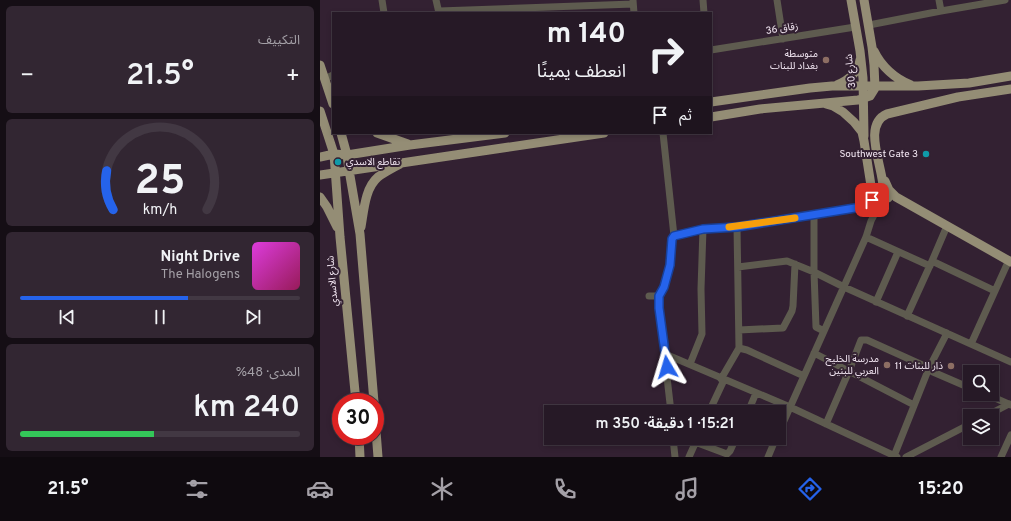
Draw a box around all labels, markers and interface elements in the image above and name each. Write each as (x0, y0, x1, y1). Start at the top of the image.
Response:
text: 140 m (547, 17, 626, 53)
street label: زقاق 36 (765, 20, 800, 38)
icon: right (640, 28, 692, 80)
text: التكييف (258, 33, 300, 49)
place label: متوسطة بغداد للبنات (770, 48, 818, 73)
street label: شارع 30 (843, 53, 859, 89)
marker: متوسطة بغداد للبنات (821, 55, 831, 65)
text: 21.5° (126, 58, 194, 95)
text: انعطف يمينًا (537, 61, 626, 84)
text: − (20, 63, 34, 90)
text: + (286, 63, 300, 90)
icon: arrive (649, 104, 671, 126)
text: ثم (679, 107, 692, 126)
place label: Southwest Gate 3 (839, 148, 918, 161)
marker: Southwest Gate 3 (921, 149, 931, 159)
text: 25 (135, 156, 185, 209)
place label: تقاطع الاسدي (346, 156, 400, 169)
marker: تقاطع الاسدي (333, 157, 343, 167)
pin (855, 183, 889, 217)
icon: arrive (861, 189, 883, 211)
text: km/h (143, 201, 177, 219)
text: Night Drive (160, 248, 240, 267)
street label: شارع الاسدي (324, 255, 342, 307)
text: The Halogens (161, 267, 240, 283)
icon: previous (56, 306, 78, 328)
icon: pause (149, 306, 171, 328)
icon: next (242, 306, 264, 328)
position arrow (646, 346, 688, 388)
place label: مدرسة الخليج العربي للبنين (825, 353, 879, 378)
marker: مدرسة الخليج العربي للبنين (882, 360, 892, 370)
place label: 11 ذار للبنات (895, 360, 943, 373)
marker: 11 ذار للبنات (946, 361, 956, 371)
text: المدى · 48% (236, 365, 300, 381)
map controls (963, 365, 999, 445)
button: search (963, 365, 999, 401)
text: 240 km (193, 390, 300, 427)
speed limit sign: 30 (332, 393, 384, 445)
button: layers (963, 409, 999, 445)
text: 15:21 · 1 دقيقة · 350 m (596, 415, 735, 434)
icon: filters (183, 475, 211, 503)
icon: car (306, 475, 334, 503)
icon: climate (428, 475, 456, 503)
icon: phone (551, 475, 579, 503)
icon: music (673, 475, 701, 503)
icon: directions (796, 475, 824, 503)
text: 21.5° (47, 478, 88, 501)
text: 15:20 (918, 478, 964, 501)

